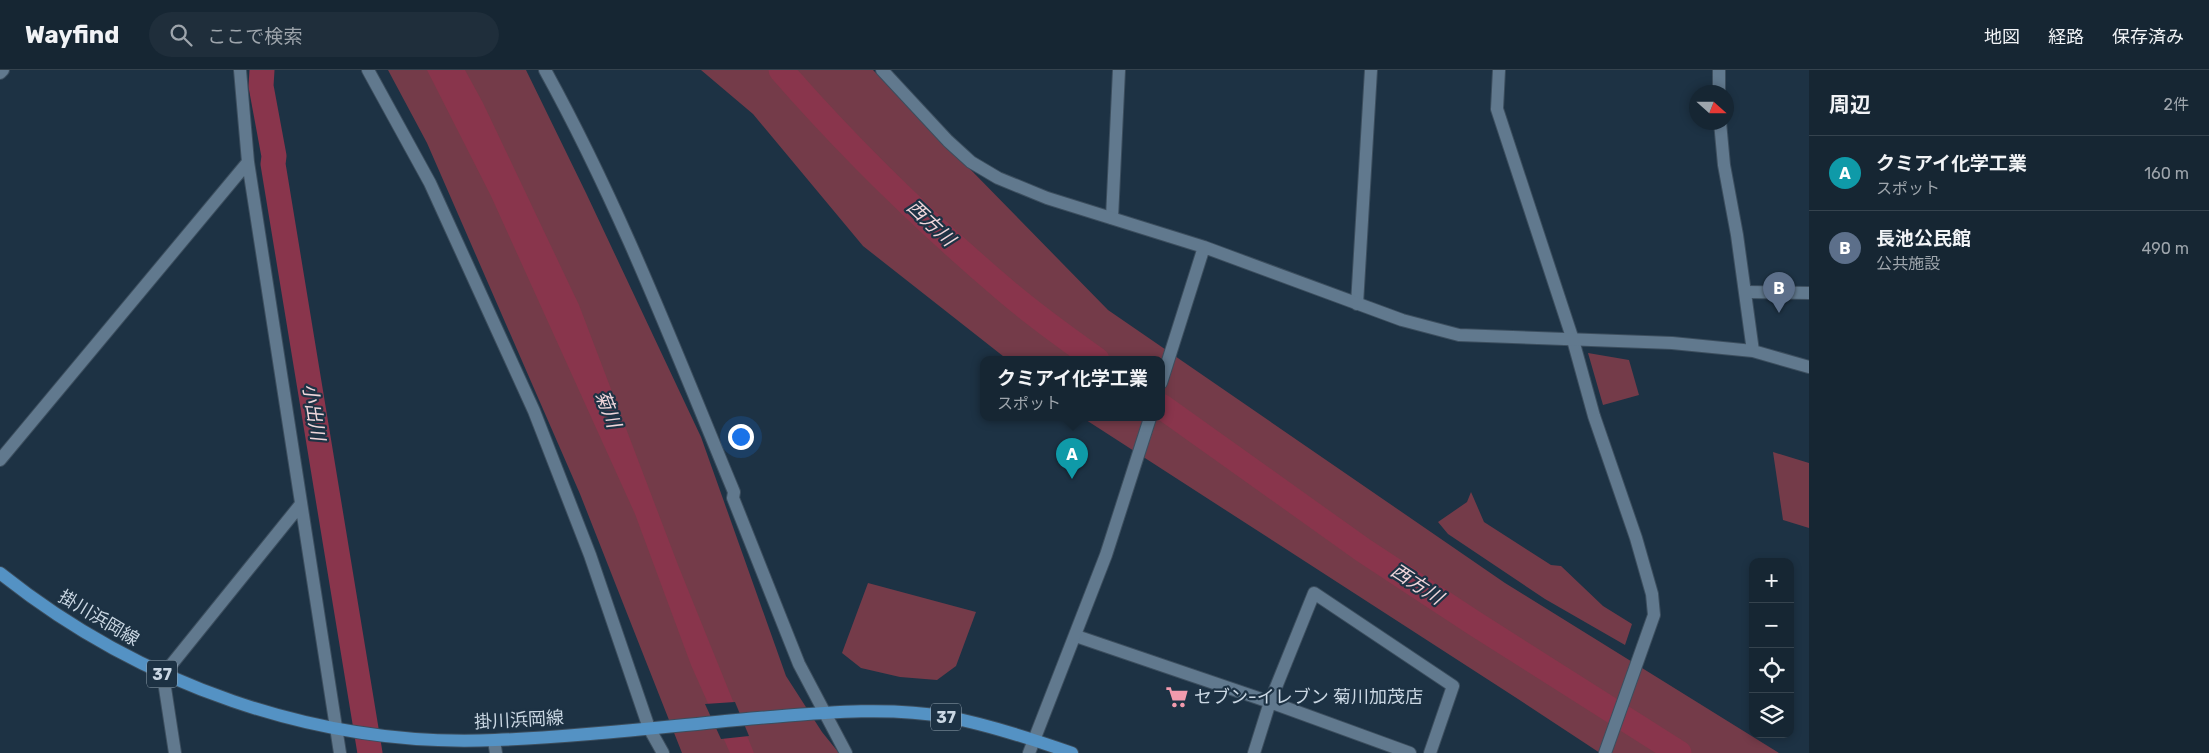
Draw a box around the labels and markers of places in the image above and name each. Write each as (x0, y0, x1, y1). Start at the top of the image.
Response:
pin: B (1763, 272, 1795, 313)
pin: A (1056, 438, 1088, 479)
supermarket icon: セブン-イレブン 菊川加茂店 (1164, 684, 1190, 710)
place label: セブン-イレブン 菊川加茂店 (1194, 686, 1423, 708)

